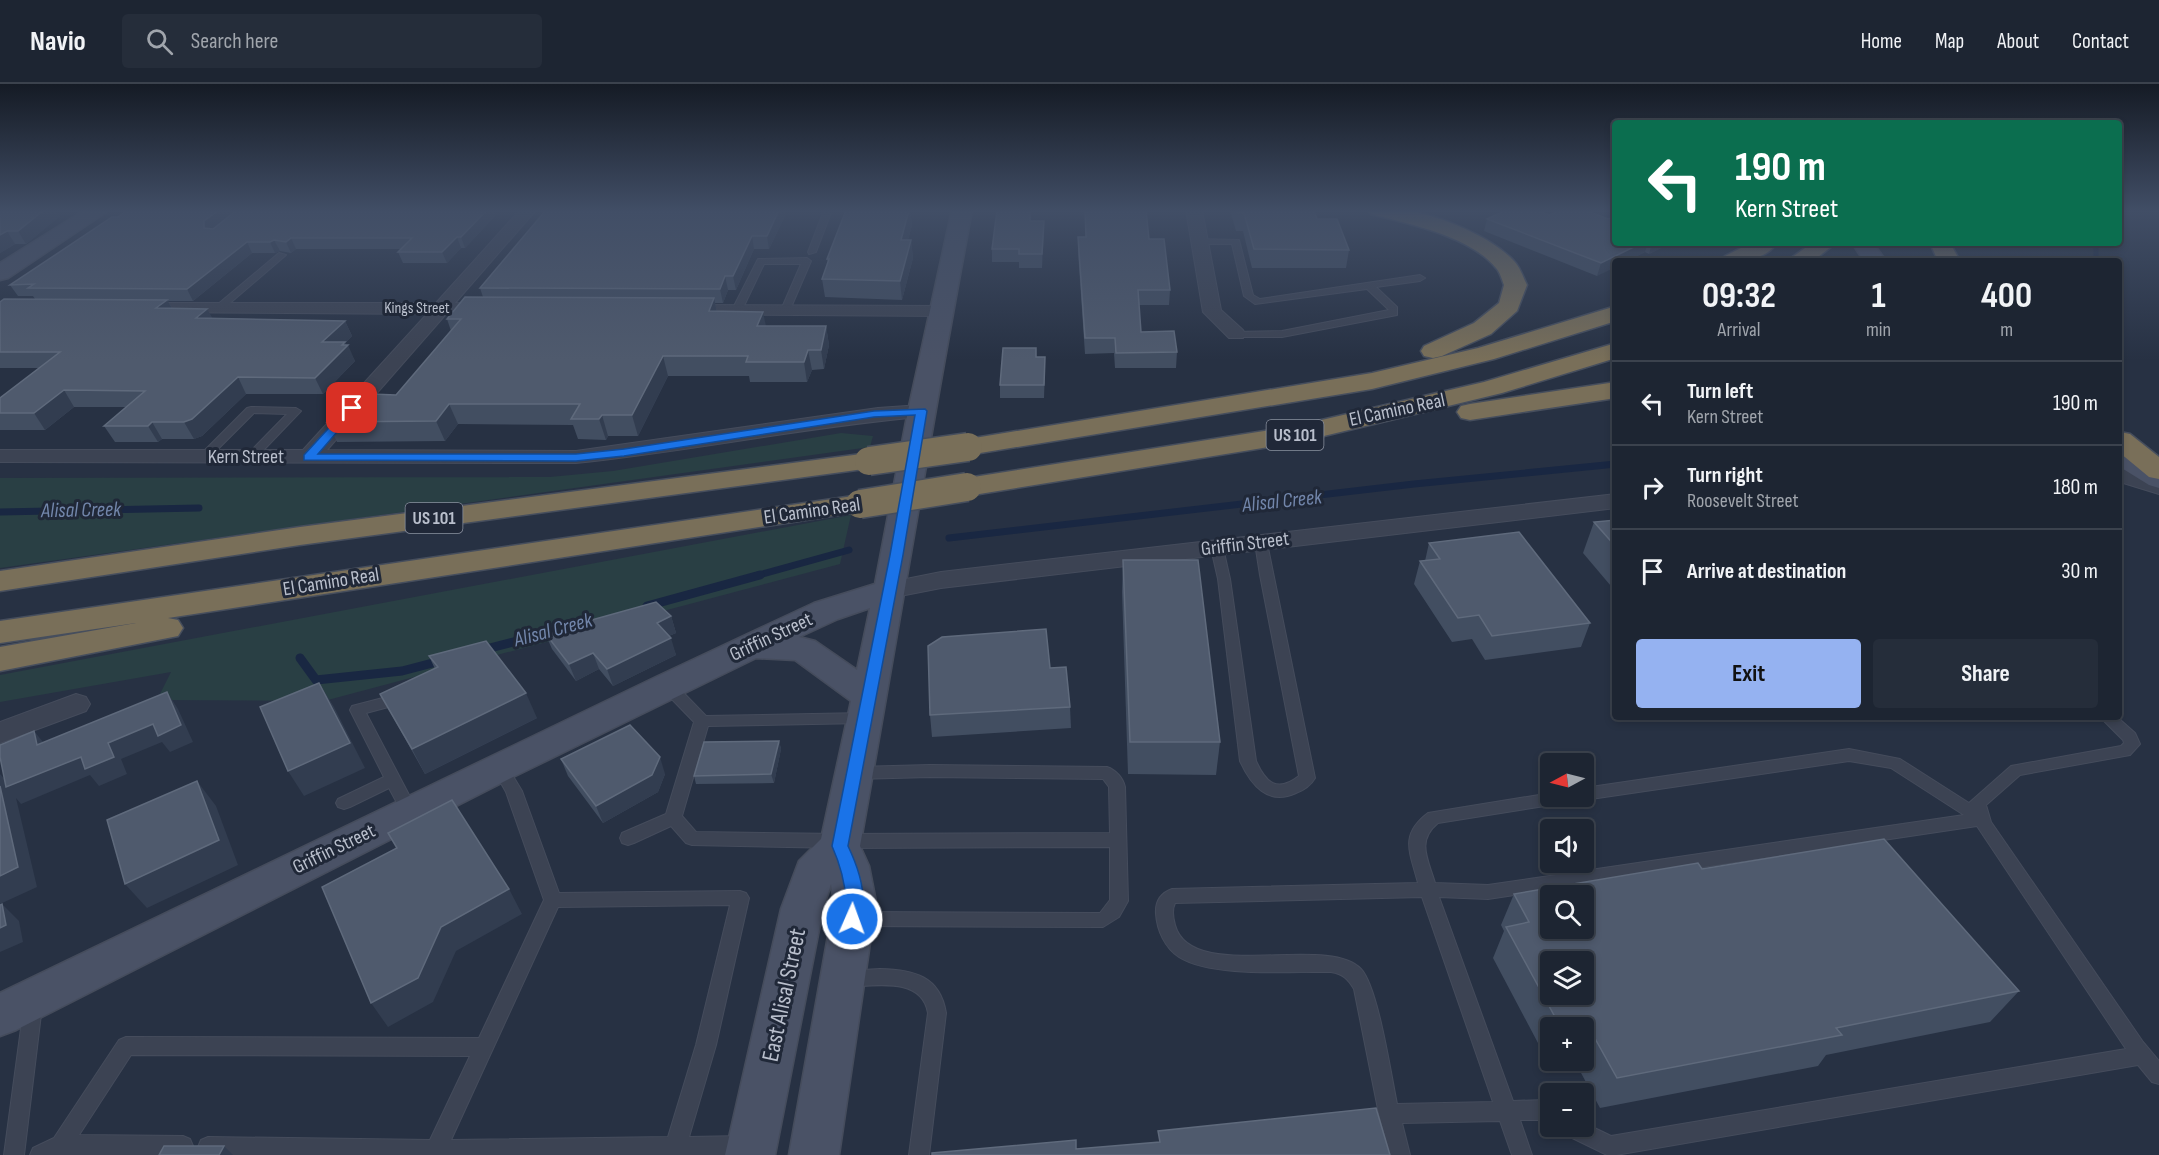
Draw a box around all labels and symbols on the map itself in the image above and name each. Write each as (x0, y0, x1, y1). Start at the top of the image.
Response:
street label: Kings Street (384, 299, 450, 318)
pin (326, 382, 377, 433)
street label: El Camino Real (1347, 388, 1447, 432)
road number: US 101 (1266, 420, 1324, 450)
street label: Kern Street (208, 445, 284, 469)
water label: Alisal Creek (1240, 484, 1324, 518)
street label: El Camino Real (762, 492, 862, 530)
water label: Alisal Creek (40, 497, 122, 523)
road number: US 101 (406, 503, 462, 533)
street label: Griffin Street (1200, 527, 1290, 561)
street label: El Camino Real (281, 563, 381, 601)
water label: Alisal Creek (510, 607, 596, 653)
street label: Griffin Street (726, 607, 816, 667)
north arrow (1540, 753, 1594, 807)
street label: Griffin Street (289, 819, 379, 879)
position arrow (820, 887, 884, 951)
street label: East Alisal Street (756, 926, 812, 1064)

